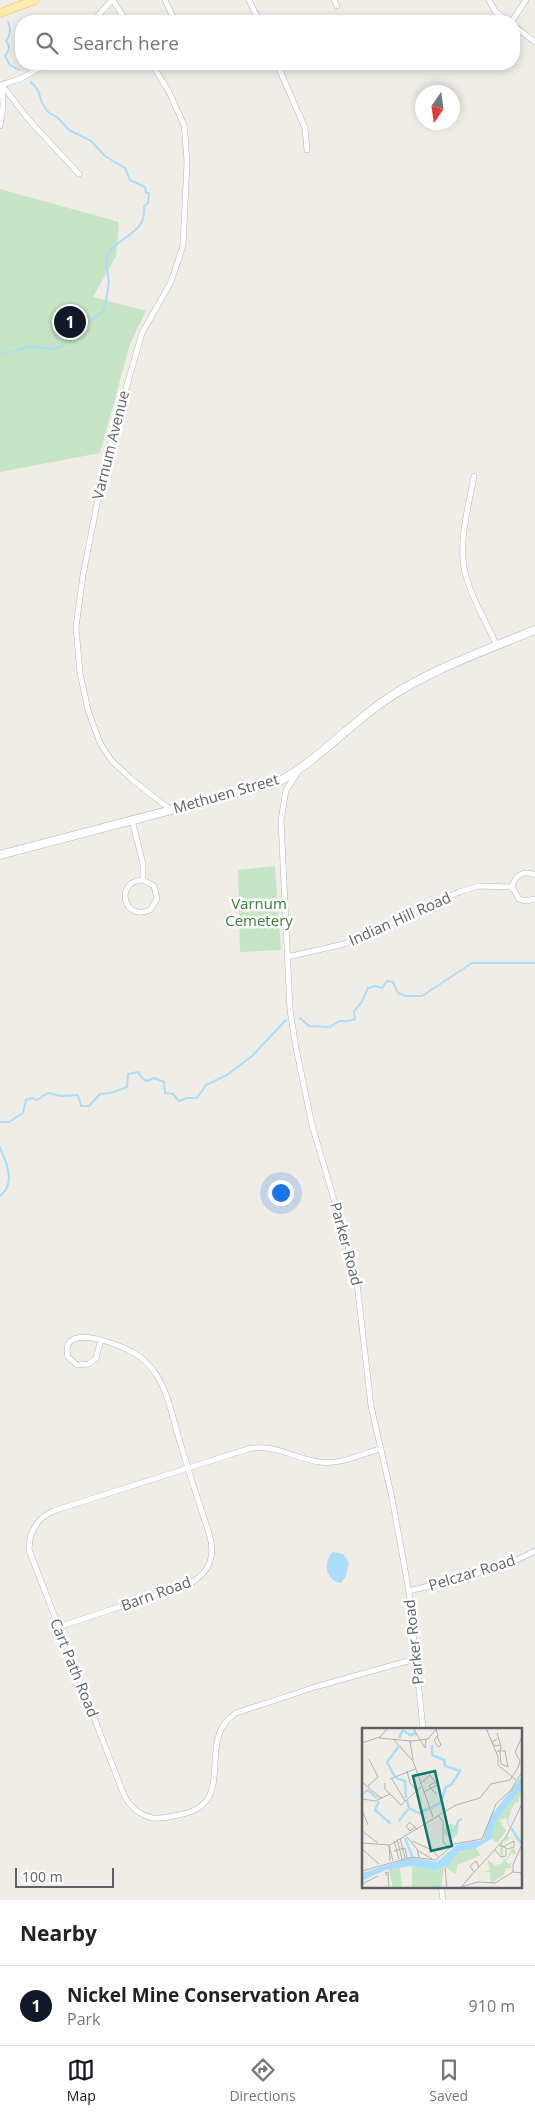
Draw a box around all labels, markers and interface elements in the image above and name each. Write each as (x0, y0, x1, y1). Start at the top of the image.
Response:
search box (15, 15, 520, 70)
icon: search (33, 29, 61, 57)
text: Search here (73, 30, 179, 56)
north arrow (415, 85, 460, 130)
pin: 1 (54, 303, 86, 341)
street label: Varnum Avenue (87, 388, 133, 501)
street label: Methuen Street (171, 768, 281, 818)
street label: Indian Hill Road (345, 887, 454, 950)
park label: Varnum Cemetery (225, 893, 293, 930)
your location (268, 1180, 294, 1206)
street label: Parker Road (326, 1200, 368, 1288)
street label: Pelczar Road (426, 1549, 517, 1595)
street label: Barn Road (118, 1571, 193, 1615)
street label: Parker Road (399, 1598, 427, 1686)
street label: Cart Path Road (46, 1615, 104, 1720)
inset map (362, 1728, 522, 1888)
scale bar (15, 1865, 114, 1888)
text: 100 m (22, 1867, 63, 1886)
text: Nearby (20, 1919, 97, 1947)
text: Nickel Mine Conservation Area (67, 1982, 360, 2008)
text: 1 (31, 1995, 41, 2017)
text: 910 m (469, 1995, 515, 2017)
text: Park (67, 2008, 100, 2030)
tab: Map (67, 2056, 96, 2105)
tab: Directions (229, 2056, 296, 2105)
tab: Saved (429, 2056, 468, 2105)

